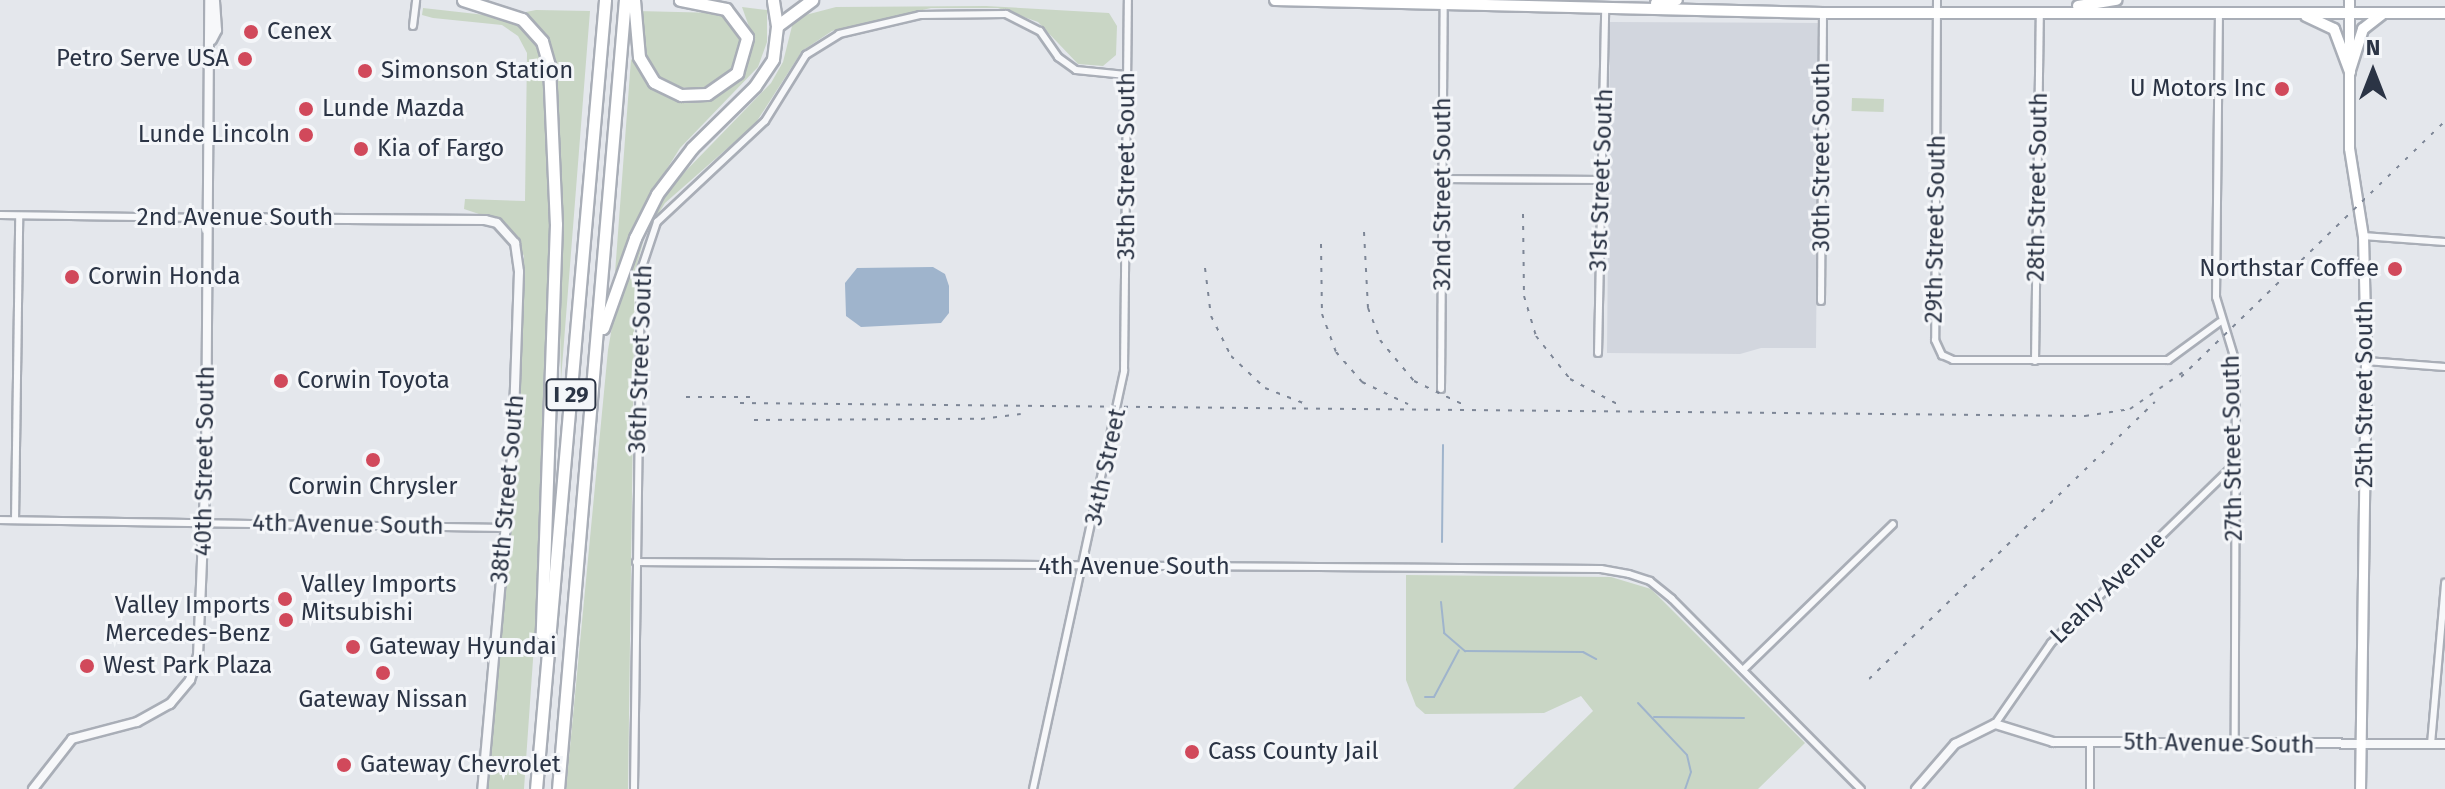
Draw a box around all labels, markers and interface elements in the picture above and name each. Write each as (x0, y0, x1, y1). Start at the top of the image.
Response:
place label: Cenex (267, 18, 332, 46)
marker: Cenex (242, 23, 260, 41)
north arrow (2333, 32, 2413, 112)
text: N (2366, 34, 2380, 61)
place label: Petro Serve USA (56, 45, 229, 73)
marker: Petro Serve USA (236, 50, 254, 68)
place label: Simonson Station (381, 57, 573, 85)
marker: Simonson Station (356, 62, 374, 80)
street label: 30th Street South (1808, 62, 1836, 252)
street label: 35th Street South (1113, 72, 1141, 260)
place label: U Motors Inc (2130, 75, 2266, 103)
marker: U Motors Inc (2273, 80, 2291, 98)
street label: 31st Street South (1584, 88, 1620, 272)
street label: 28th Street South (2022, 92, 2054, 282)
place label: Lunde Mazda (322, 95, 465, 123)
street label: 32nd Street South (1429, 97, 1457, 291)
marker: Lunde Mazda (297, 100, 315, 118)
place label: Lunde Lincoln (138, 121, 290, 149)
marker: Lunde Lincoln (297, 126, 315, 144)
street label: 29th Street South (1920, 134, 1952, 324)
place label: Kia of Fargo (377, 135, 504, 163)
marker: Kia of Fargo (352, 140, 370, 158)
street label: 2nd Avenue South (137, 204, 333, 232)
place label: Northstar Coffee (2199, 255, 2379, 283)
marker: Northstar Coffee (2386, 260, 2404, 278)
place label: Corwin Honda (88, 263, 240, 291)
street label: 36th Street South (623, 264, 659, 454)
marker: Corwin Honda (63, 268, 81, 286)
street label: 25th Street South (2351, 300, 2379, 488)
street label: 27th Street South (2217, 354, 2249, 542)
street label: 40th Street South (189, 366, 221, 556)
place label: Corwin Toyota (297, 367, 450, 395)
marker: Corwin Toyota (272, 372, 290, 390)
road number: I 29 (545, 377, 597, 413)
street label: 38th Street South (485, 393, 531, 585)
street label: 34th Street (1080, 406, 1132, 528)
marker: Corwin Chrysler (364, 451, 382, 469)
place label: Corwin Chrysler (288, 473, 458, 501)
street label: 4th Avenue South (252, 509, 444, 541)
street label: Leahy Avenue (2044, 526, 2172, 650)
street label: 4th Avenue South (1038, 553, 1230, 581)
place label: Valley Imports Mitsubishi (301, 571, 456, 627)
marker: Valley Imports Mitsubishi (276, 590, 294, 608)
place label: Valley Imports Mercedes-Benz (105, 592, 270, 648)
marker: Valley Imports Mercedes-Benz (277, 611, 295, 629)
place label: Gateway Hyundai (369, 633, 557, 661)
marker: Gateway Hyundai (344, 638, 362, 656)
place label: West Park Plaza (103, 652, 272, 680)
marker: West Park Plaza (78, 657, 96, 675)
marker: Gateway Nissan (374, 664, 392, 682)
place label: Gateway Nissan (298, 686, 468, 714)
street label: 5th Avenue South (2123, 728, 2315, 760)
place label: Cass County Jail (1208, 738, 1378, 766)
marker: Cass County Jail (1183, 743, 1201, 761)
place label: Gateway Chevrolet (360, 751, 561, 779)
marker: Gateway Chevrolet (335, 756, 353, 774)

